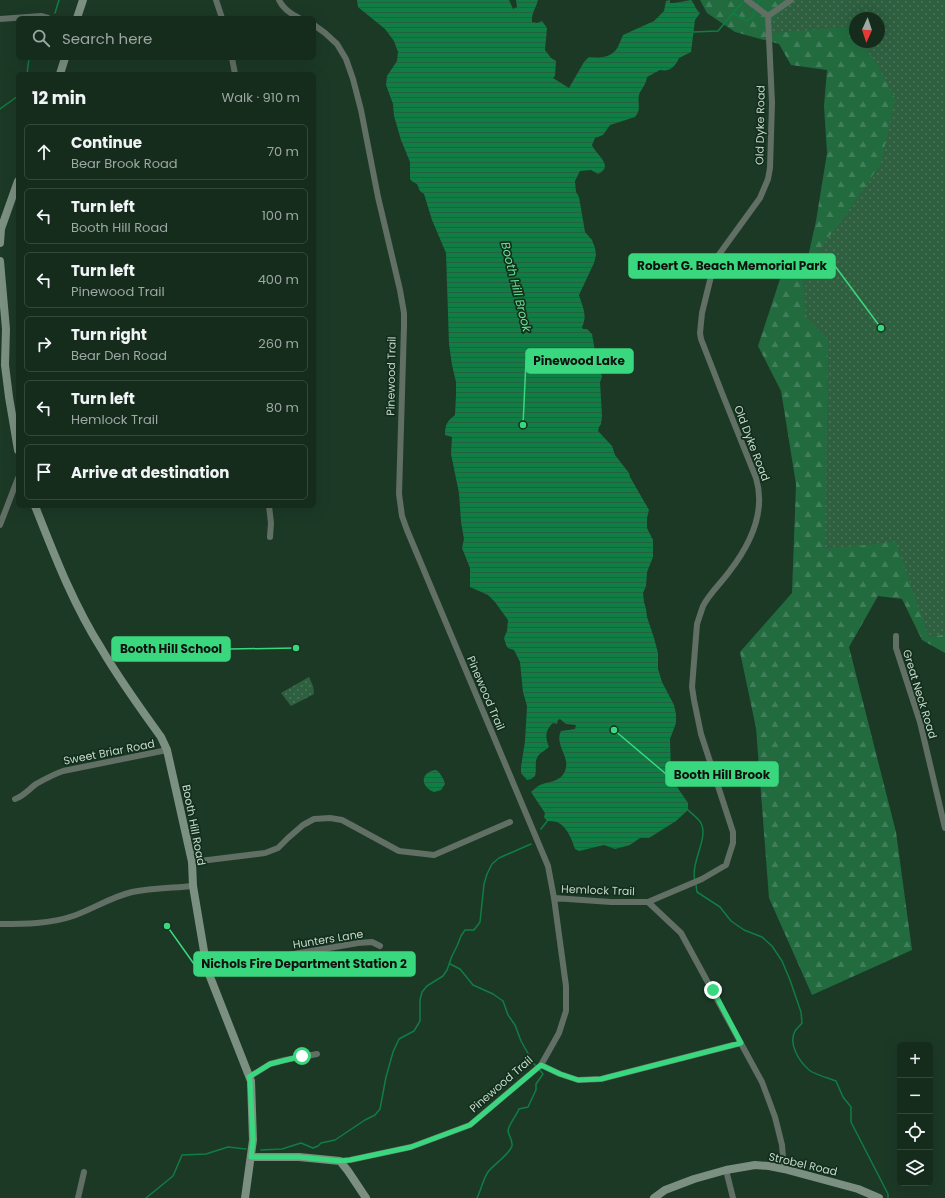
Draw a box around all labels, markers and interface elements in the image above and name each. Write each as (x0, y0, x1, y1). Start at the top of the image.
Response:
north arrow (849, 12, 885, 48)
search box (16, 16, 316, 60)
icon: search (30, 27, 52, 49)
text: Search here (62, 28, 152, 49)
street label: Old Dyke Road (751, 85, 769, 165)
text: 12 min (32, 86, 86, 110)
text: Walk · 910 m (222, 88, 300, 107)
text: Continue (71, 132, 142, 153)
icon: ahead (33, 141, 55, 163)
text: 70 m (267, 142, 299, 161)
text: Bear Brook Road (71, 154, 178, 173)
text: Turn left (71, 196, 135, 217)
icon: left (33, 205, 55, 227)
text: 100 m (262, 206, 299, 225)
text: Booth Hill Road (71, 218, 168, 237)
water label: Booth Hill Brook (497, 240, 536, 335)
callout: Robert G. Beach Memorial Park (629, 254, 835, 278)
text: Robert G. Beach Memorial Park (637, 257, 827, 274)
text: Turn left (71, 260, 135, 281)
icon: left (33, 269, 55, 291)
text: 400 m (258, 270, 299, 289)
text: Pinewood Trail (71, 282, 165, 301)
text: Turn right (71, 324, 147, 345)
icon: right (33, 333, 55, 355)
text: 260 m (258, 334, 299, 353)
street label: Pinewood Trail (382, 336, 400, 416)
text: Bear Den Road (71, 346, 167, 365)
callout: Pinewood Lake (526, 349, 633, 373)
text: Pinewood Lake (533, 352, 625, 369)
text: Turn left (71, 388, 135, 409)
icon: left (33, 397, 55, 419)
text: 80 m (266, 398, 299, 417)
street label: Old Dyke Road (730, 403, 774, 483)
text: Hemlock Trail (71, 410, 158, 429)
icon: arrive (33, 461, 55, 483)
text: Arrive at destination (71, 462, 229, 483)
callout: Booth Hill School (112, 637, 230, 661)
text: Booth Hill School (120, 640, 222, 657)
street label: Great Neck Road (899, 648, 941, 740)
street label: Pinewood Trail (463, 653, 509, 733)
street label: Sweet Briar Road (62, 735, 156, 769)
callout: Booth Hill Brook (666, 762, 778, 786)
text: Booth Hill Brook (674, 766, 771, 783)
street label: Booth Hill Road (178, 783, 210, 867)
street label: Hemlock Trail (561, 881, 635, 899)
street label: Hunters Lane (292, 925, 365, 952)
callout: Nichols Fire Department Station 2 (194, 952, 415, 976)
text: Nichols Fire Department Station 2 (201, 955, 407, 972)
route end (704, 981, 722, 999)
map controls (897, 1042, 933, 1186)
button: + (897, 1042, 933, 1078)
route start (293, 1047, 311, 1065)
street label: Pinewood Trail (466, 1052, 536, 1116)
button: − (897, 1078, 933, 1114)
button: locate (897, 1114, 933, 1150)
street label: Strobel Road (767, 1148, 839, 1180)
button: layers (897, 1150, 933, 1186)

